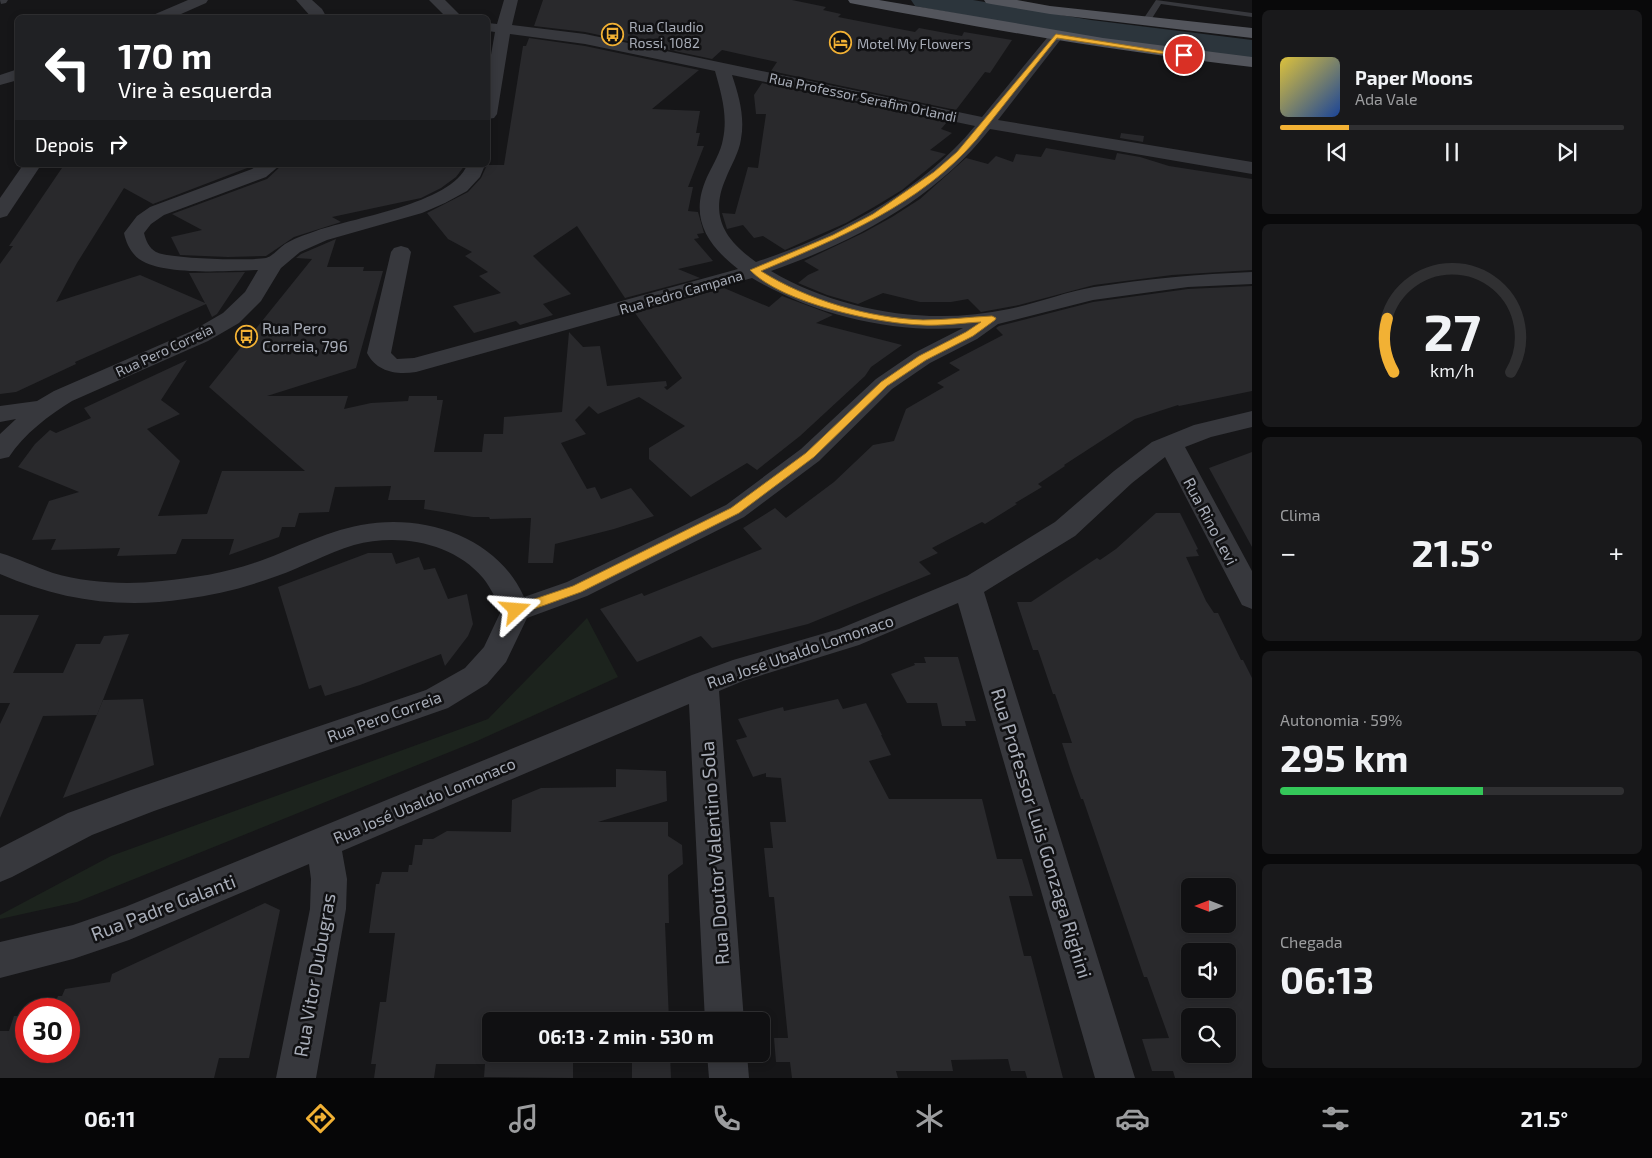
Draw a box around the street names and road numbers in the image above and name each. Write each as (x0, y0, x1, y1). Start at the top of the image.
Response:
street label: Rua Professor Serafim Orlandi (768, 69, 958, 125)
street label: Rua Pedro Campana (618, 266, 744, 318)
street label: Rua Pero Correia (113, 320, 215, 380)
street label: Rua Rino Levi (1180, 474, 1242, 568)
street label: Rua José Ubaldo Lomonaco (704, 610, 896, 692)
street label: Rua Professor Luis Gonzaga Righini (987, 685, 1097, 981)
street label: Rua Pero Correia (324, 686, 444, 746)
street label: Rua Doutor Valentino Sola (695, 740, 733, 966)
street label: Rua José Ubaldo Lomonaco (330, 753, 518, 847)
street label: Rua Padre Galanti (87, 869, 239, 945)
street label: Rua Vitor Dubugras (288, 891, 340, 1059)

